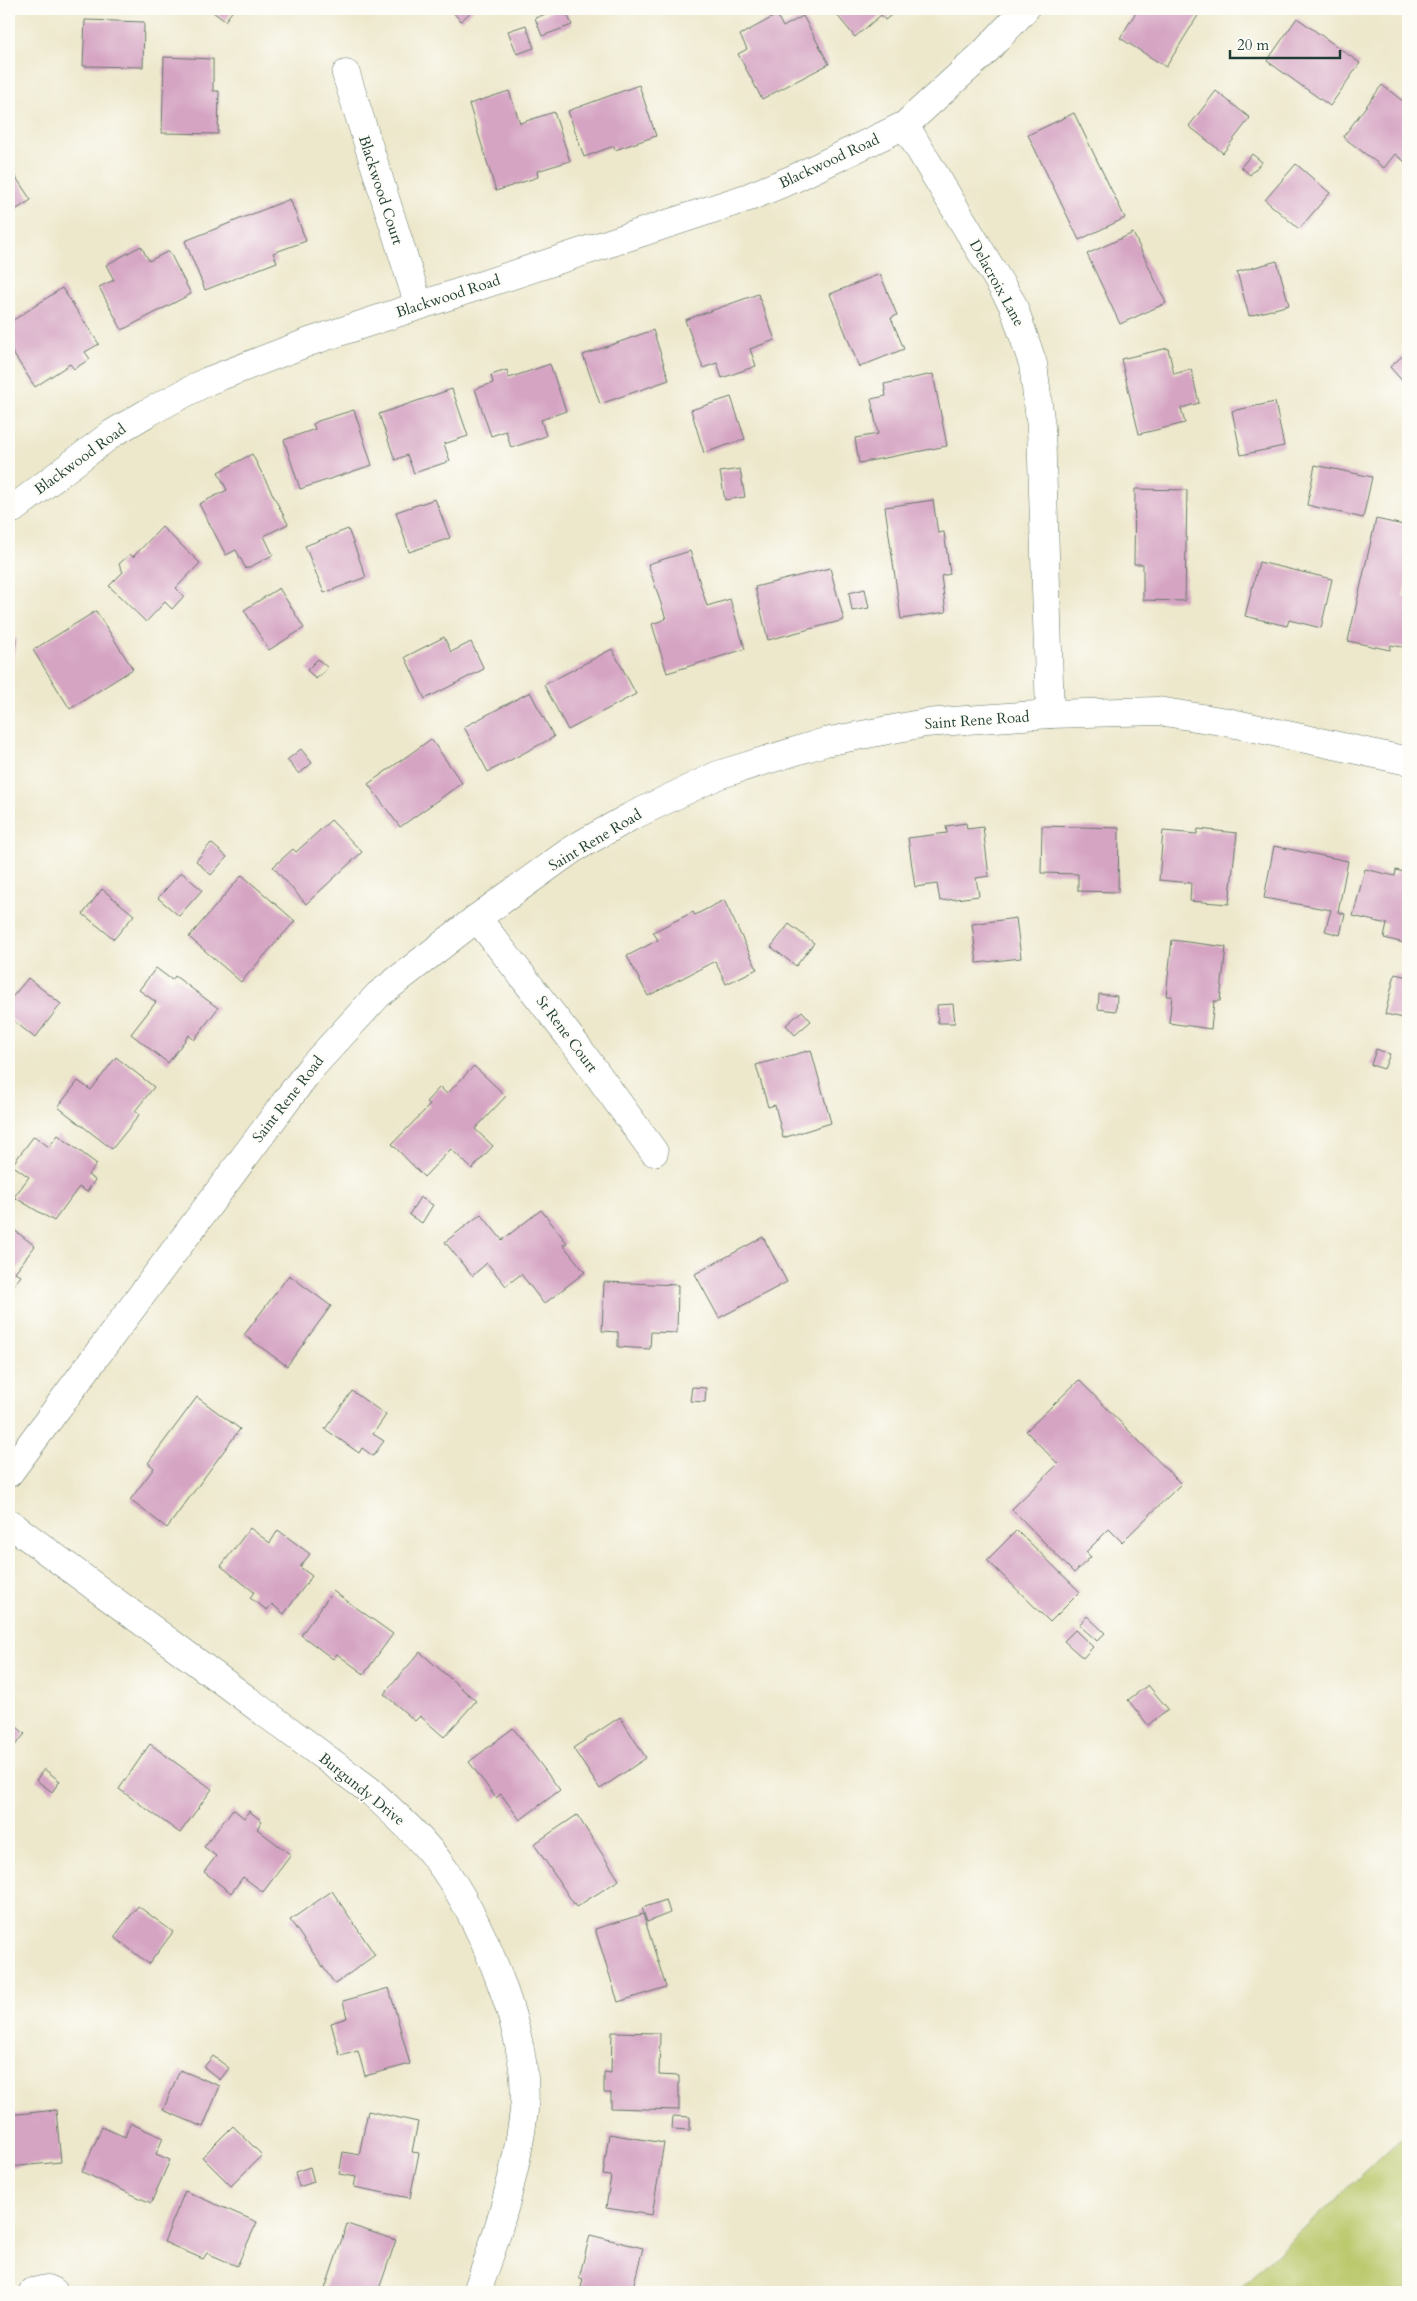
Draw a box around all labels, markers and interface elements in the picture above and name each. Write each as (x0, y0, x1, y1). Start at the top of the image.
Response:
scale bar (1230, 28, 1340, 60)
text: 20 m (1237, 35, 1269, 55)
street label: Blackwood Road (776, 129, 882, 193)
street label: Blackwood Court (354, 133, 408, 247)
street label: Delacroix Lane (965, 236, 1029, 330)
street label: Blackwood Road (393, 270, 503, 322)
street label: Blackwood Road (30, 419, 130, 499)
street label: Saint Rene Road (924, 706, 1030, 734)
street label: Saint Rene Road (545, 804, 645, 876)
street label: St Rene Court (532, 992, 602, 1077)
street label: Saint Rene Road (248, 1051, 328, 1147)
street label: Burgundy Drive (315, 1748, 409, 1830)

